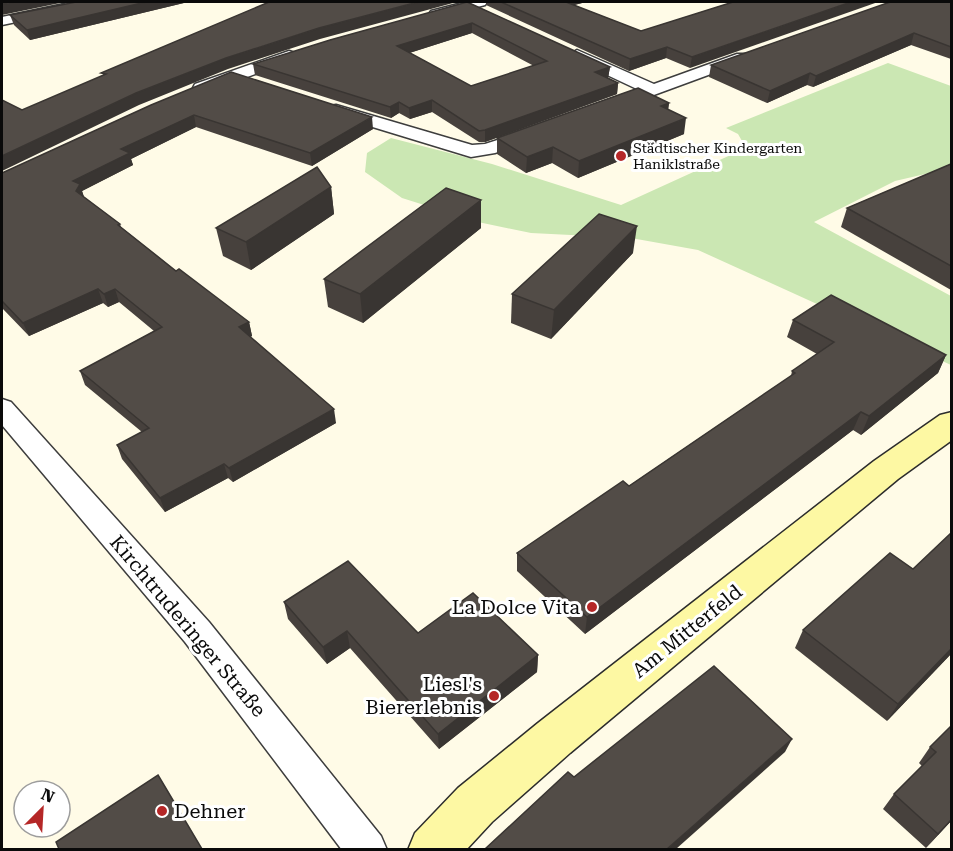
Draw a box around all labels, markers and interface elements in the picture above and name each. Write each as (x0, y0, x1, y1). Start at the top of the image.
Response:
place label: Städtischer Kindergarten Haniklstraße (633, 140, 802, 172)
marker: Städtischer Kindergarten Haniklstraße (614, 149, 628, 163)
street label: Kirchtruderinger Straße (105, 530, 271, 722)
street label: Am Mitterfeld (627, 579, 747, 683)
place label: La Dolce Vita (452, 595, 580, 619)
marker: La Dolce Vita (585, 600, 599, 614)
place label: Liesl's Biererlebnis (365, 672, 482, 719)
marker: Liesl's Biererlebnis (487, 689, 501, 703)
north arrow (12, 779, 72, 839)
text: N (38, 785, 57, 807)
place label: Dehner (174, 799, 245, 823)
marker: Dehner (155, 804, 169, 818)

